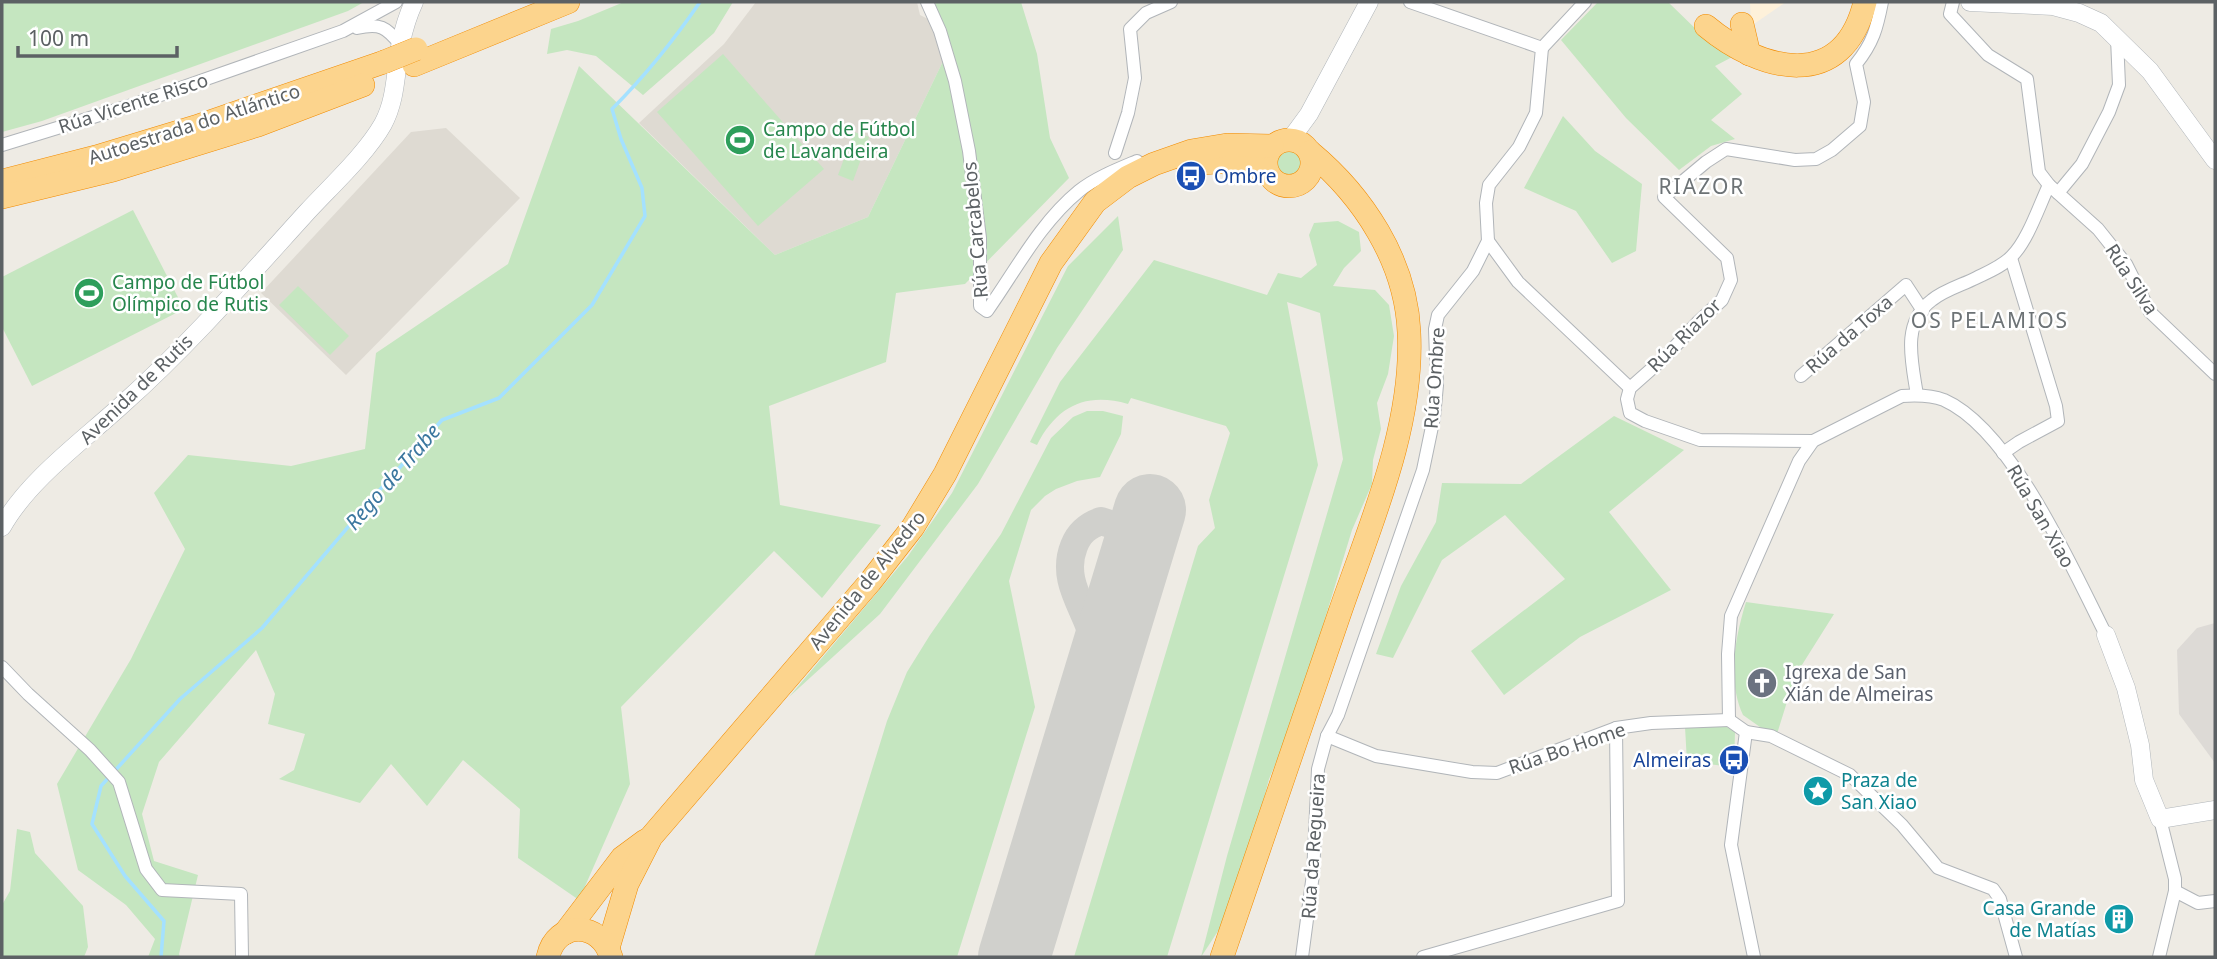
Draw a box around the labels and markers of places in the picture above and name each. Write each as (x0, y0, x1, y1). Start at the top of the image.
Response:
place label: Campo de Fútbol de Lavandeira (763, 116, 915, 164)
sports icon: Campo de Fútbol de Lavandeira (723, 123, 757, 157)
bus stop icon: Ombre (1174, 159, 1208, 193)
place label: Ombre (1214, 163, 1276, 189)
place label: Campo de Fútbol Olímpico de Rutis (112, 269, 268, 317)
sports icon: Campo de Fútbol Olímpico de Rutis (72, 276, 106, 310)
place label: Igrexa de San Xián de Almeiras (1785, 659, 1933, 707)
church icon: Igrexa de San Xián de Almeiras (1745, 666, 1779, 700)
bus stop icon: Almeiras (1717, 743, 1751, 777)
place label: Almeiras (1633, 747, 1711, 773)
place label: Praza de San Xiao (1841, 767, 1918, 815)
place icon: Praza de San Xiao (1801, 774, 1835, 808)
place label: Casa Grande de Matías (1983, 895, 2096, 943)
building icon: Casa Grande de Matías (2102, 902, 2136, 936)

